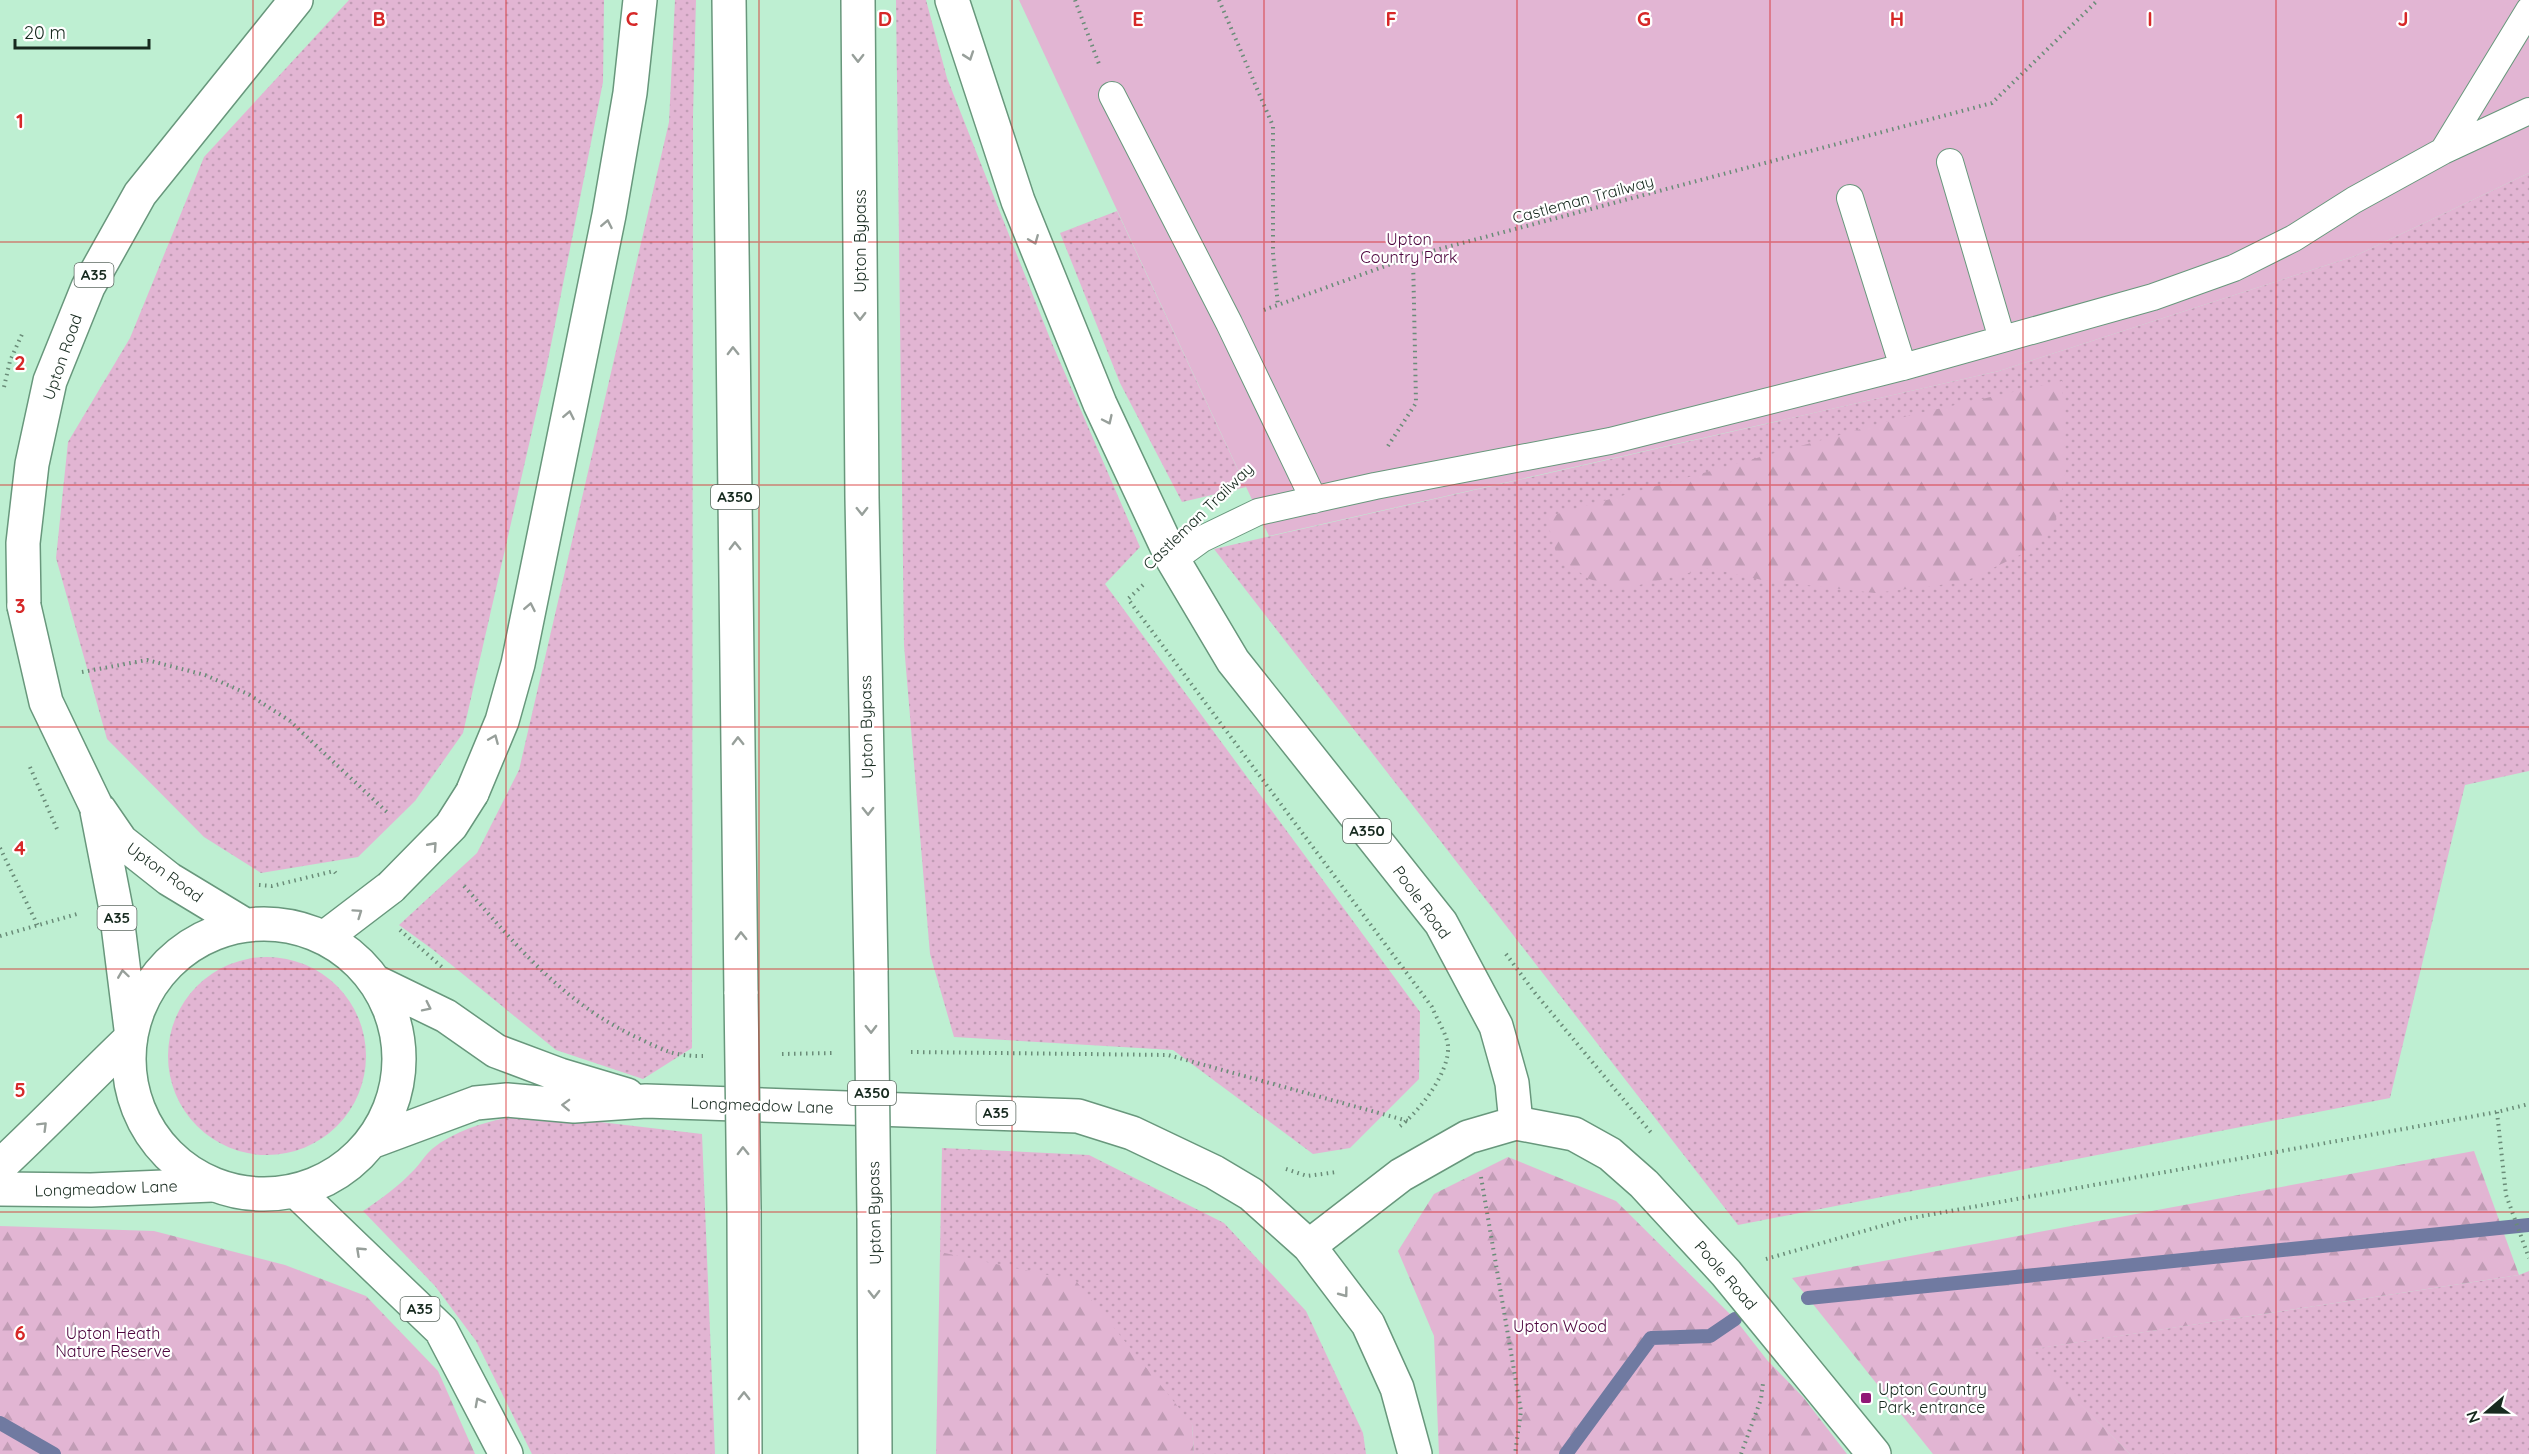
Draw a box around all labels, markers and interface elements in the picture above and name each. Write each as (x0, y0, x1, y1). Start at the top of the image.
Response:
text: B (372, 6, 386, 31)
text: C (626, 6, 639, 31)
text: D (878, 6, 892, 31)
text: E (1132, 6, 1144, 31)
text: F (1385, 6, 1397, 31)
text: G (1637, 6, 1651, 31)
text: H (1890, 6, 1904, 31)
text: I (2147, 6, 2153, 31)
text: J (2397, 6, 2409, 31)
scale bar (15, 12, 148, 50)
text: 20 m (24, 21, 66, 44)
one-way arrow (962, 50, 975, 61)
one-way arrow (852, 54, 864, 63)
text: 1 (16, 108, 24, 133)
street label: Castleman Trailway (1510, 170, 1656, 228)
street label: Upton Bypass (850, 189, 870, 293)
one-way arrow (600, 220, 613, 230)
park label: Upton Country Park (1360, 229, 1458, 267)
one-way arrow (1027, 234, 1039, 245)
road number: A35 (74, 263, 113, 287)
street label: Upton Road (38, 311, 86, 403)
one-way arrow (854, 312, 867, 321)
one-way arrow (727, 347, 739, 356)
text: 2 (14, 350, 26, 375)
one-way arrow (561, 411, 574, 421)
one-way arrow (1100, 414, 1112, 425)
street label: Castleman Trailway (1139, 458, 1257, 574)
road number: A350 (711, 485, 759, 509)
one-way arrow (856, 507, 868, 516)
one-way arrow (729, 542, 741, 551)
text: 3 (15, 593, 25, 618)
one-way arrow (523, 602, 536, 612)
street label: Upton Bypass (855, 675, 877, 779)
one-way arrow (487, 734, 499, 745)
one-way arrow (732, 736, 744, 745)
one-way arrow (862, 807, 874, 816)
road number: A350 (1343, 819, 1391, 843)
text: 4 (14, 835, 26, 860)
street label: Upton Road (123, 838, 207, 906)
one-way arrow (426, 842, 437, 853)
street label: Poole Road (1389, 862, 1455, 942)
road number: A35 (98, 906, 136, 930)
one-way arrow (352, 910, 363, 921)
one-way arrow (734, 931, 747, 940)
one-way arrow (118, 969, 130, 978)
one-way arrow (420, 999, 431, 1011)
one-way arrow (865, 1025, 878, 1034)
text: 5 (14, 1077, 26, 1102)
road number: A350 (848, 1081, 896, 1105)
street label: Longmeadow Lane (690, 1093, 834, 1117)
one-way arrow (562, 1099, 571, 1112)
road number: A35 (976, 1101, 1016, 1125)
one-way arrow (36, 1123, 47, 1134)
one-way arrow (737, 1147, 749, 1156)
street label: Upton Bypass (863, 1161, 885, 1265)
street label: Longmeadow Lane (34, 1176, 178, 1200)
street label: Poole Road (1690, 1236, 1762, 1314)
one-way arrow (356, 1247, 367, 1258)
one-way arrow (1337, 1286, 1348, 1297)
one-way arrow (868, 1290, 880, 1299)
road number: A35 (400, 1297, 440, 1321)
park label: Upton Wood (1513, 1316, 1607, 1336)
text: 6 (14, 1320, 26, 1345)
park label: Upton Heath Nature Reserve (55, 1323, 171, 1361)
place label: Upton Country Park, entrance (1878, 1379, 1987, 1417)
north arrow (2457, 1382, 2517, 1442)
one-way arrow (738, 1391, 750, 1400)
marker: Upton Country Park, entrance (1859, 1391, 1873, 1405)
one-way arrow (475, 1397, 487, 1408)
text: N (2461, 1408, 2484, 1426)

